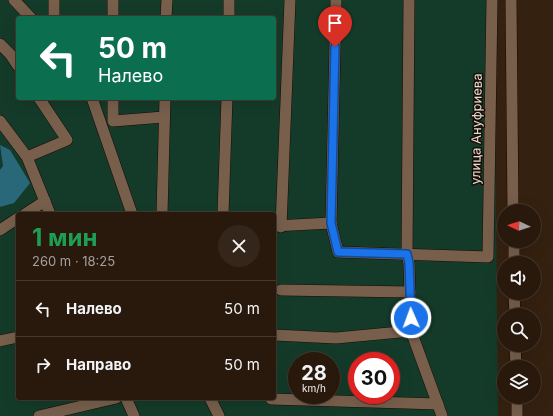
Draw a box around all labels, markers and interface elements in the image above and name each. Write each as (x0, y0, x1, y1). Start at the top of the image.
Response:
pin (318, 6, 352, 47)
icon: arrive (324, 12, 346, 34)
text: 50 m (98, 31, 167, 65)
icon: left (32, 32, 84, 84)
text: Налево (98, 65, 163, 86)
street label: улица Ануфриева (467, 73, 485, 185)
north arrow (497, 204, 541, 248)
map controls (497, 204, 541, 404)
text: 1 мин (32, 223, 97, 252)
button: close (218, 225, 260, 267)
text: 260 m · 18:25 (32, 253, 115, 269)
button: sound (497, 256, 541, 300)
position arrow (390, 297, 432, 339)
icon: left (32, 298, 54, 320)
text: Налево (66, 299, 122, 318)
text: 50 m (224, 299, 260, 318)
button: search (497, 308, 541, 352)
speed limit sign: 30 (348, 352, 400, 404)
icon: right (32, 354, 54, 376)
text: Направо (66, 355, 131, 374)
text: 50 m (224, 355, 260, 374)
button: layers (497, 360, 541, 404)
text: 28 (301, 361, 327, 385)
text: km/h (302, 382, 326, 394)

